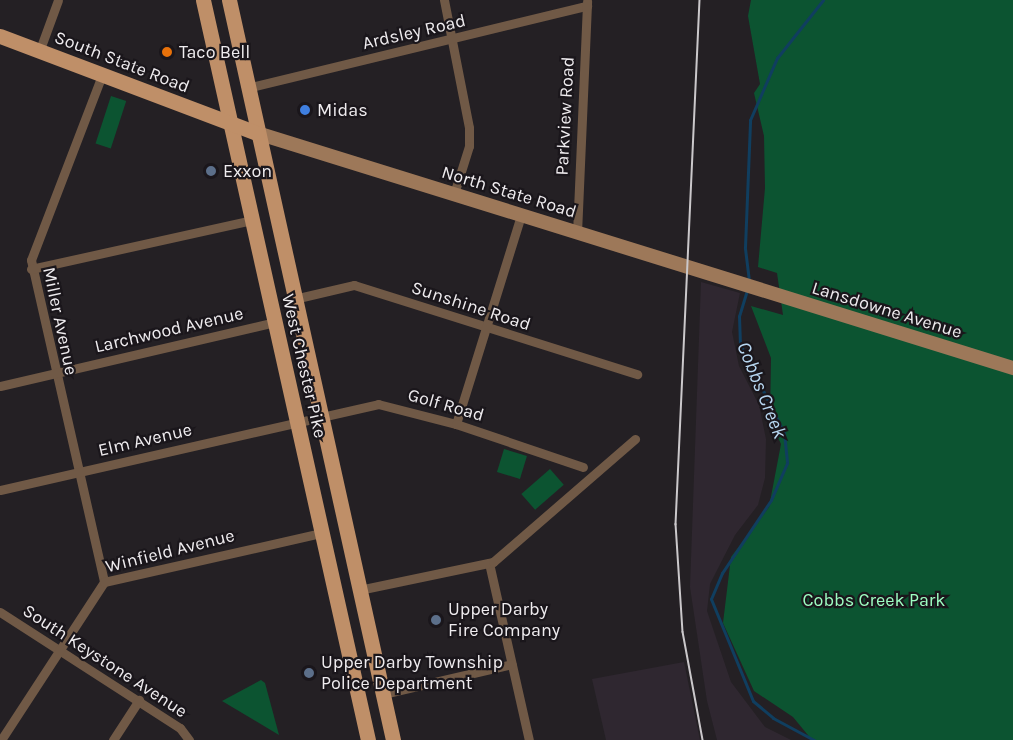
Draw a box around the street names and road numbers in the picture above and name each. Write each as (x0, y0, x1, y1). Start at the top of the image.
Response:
street label: Ardsley Road (360, 10, 468, 54)
street label: South State Road (51, 26, 193, 98)
street label: Parkview Road (551, 56, 579, 176)
street label: North State Road (439, 161, 579, 223)
street label: Miller Avenue (38, 265, 82, 377)
street label: Sunshine Road (409, 277, 533, 335)
street label: Lansdowne Avenue (809, 277, 965, 343)
street label: West Chester Pike (277, 292, 331, 440)
street label: Larchwood Avenue (93, 302, 245, 358)
street label: Golf Road (405, 384, 487, 426)
street label: Elm Avenue (96, 419, 194, 461)
street label: Winfield Avenue (103, 525, 237, 577)
street label: South Keystone Avenue (19, 600, 191, 722)

